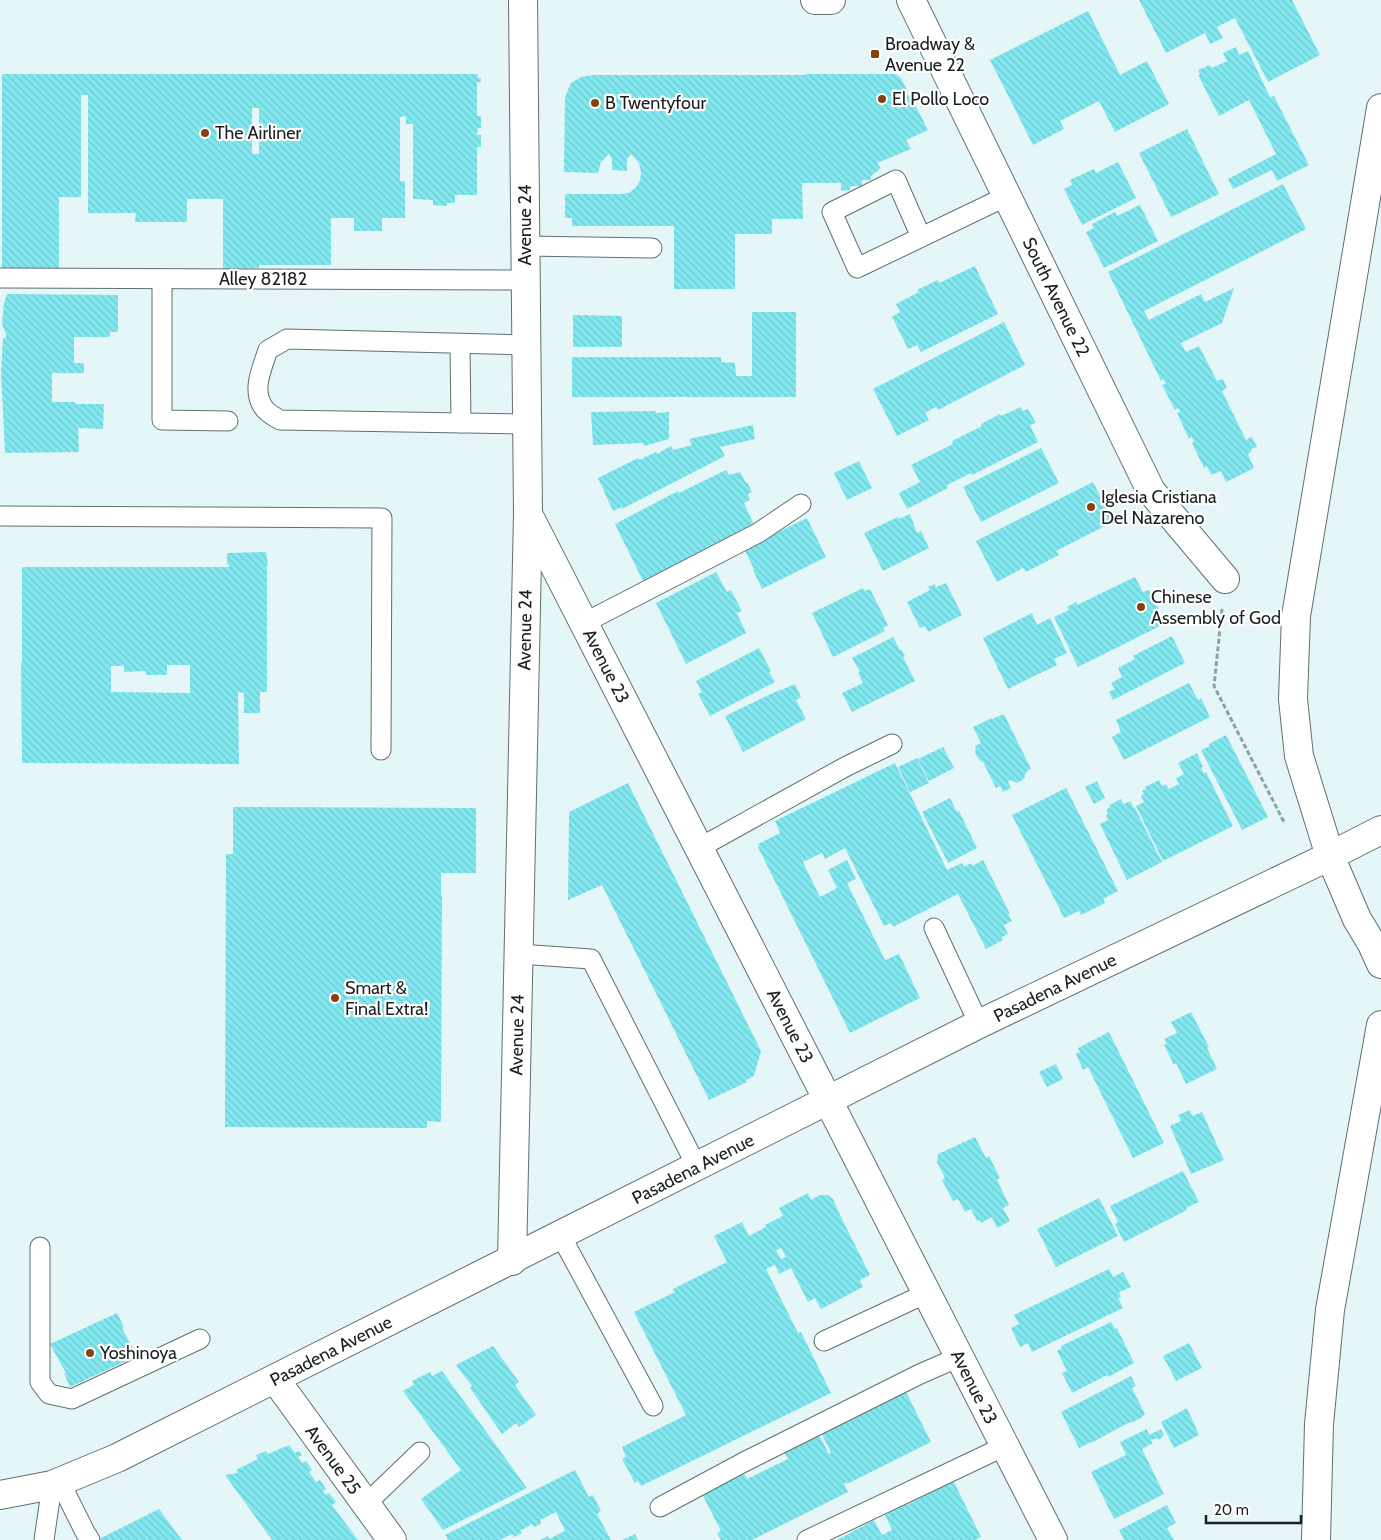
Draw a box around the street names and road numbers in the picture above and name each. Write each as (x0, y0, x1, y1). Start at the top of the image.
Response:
street label: Avenue 24 (514, 185, 536, 265)
street label: South Avenue 22 (1018, 234, 1094, 360)
street label: Alley 82182 (219, 268, 307, 290)
street label: Avenue 24 (513, 589, 537, 671)
street label: Avenue 23 (578, 625, 634, 707)
street label: Pasadena Avenue (990, 949, 1120, 1027)
street label: Avenue 23 (762, 985, 818, 1067)
street label: Avenue 24 (505, 994, 529, 1076)
street label: Pasadena Avenue (628, 1129, 758, 1209)
street label: Pasadena Avenue (266, 1311, 396, 1391)
street label: Avenue 23 (946, 1346, 1002, 1428)
street label: Avenue 25 (300, 1421, 366, 1499)

